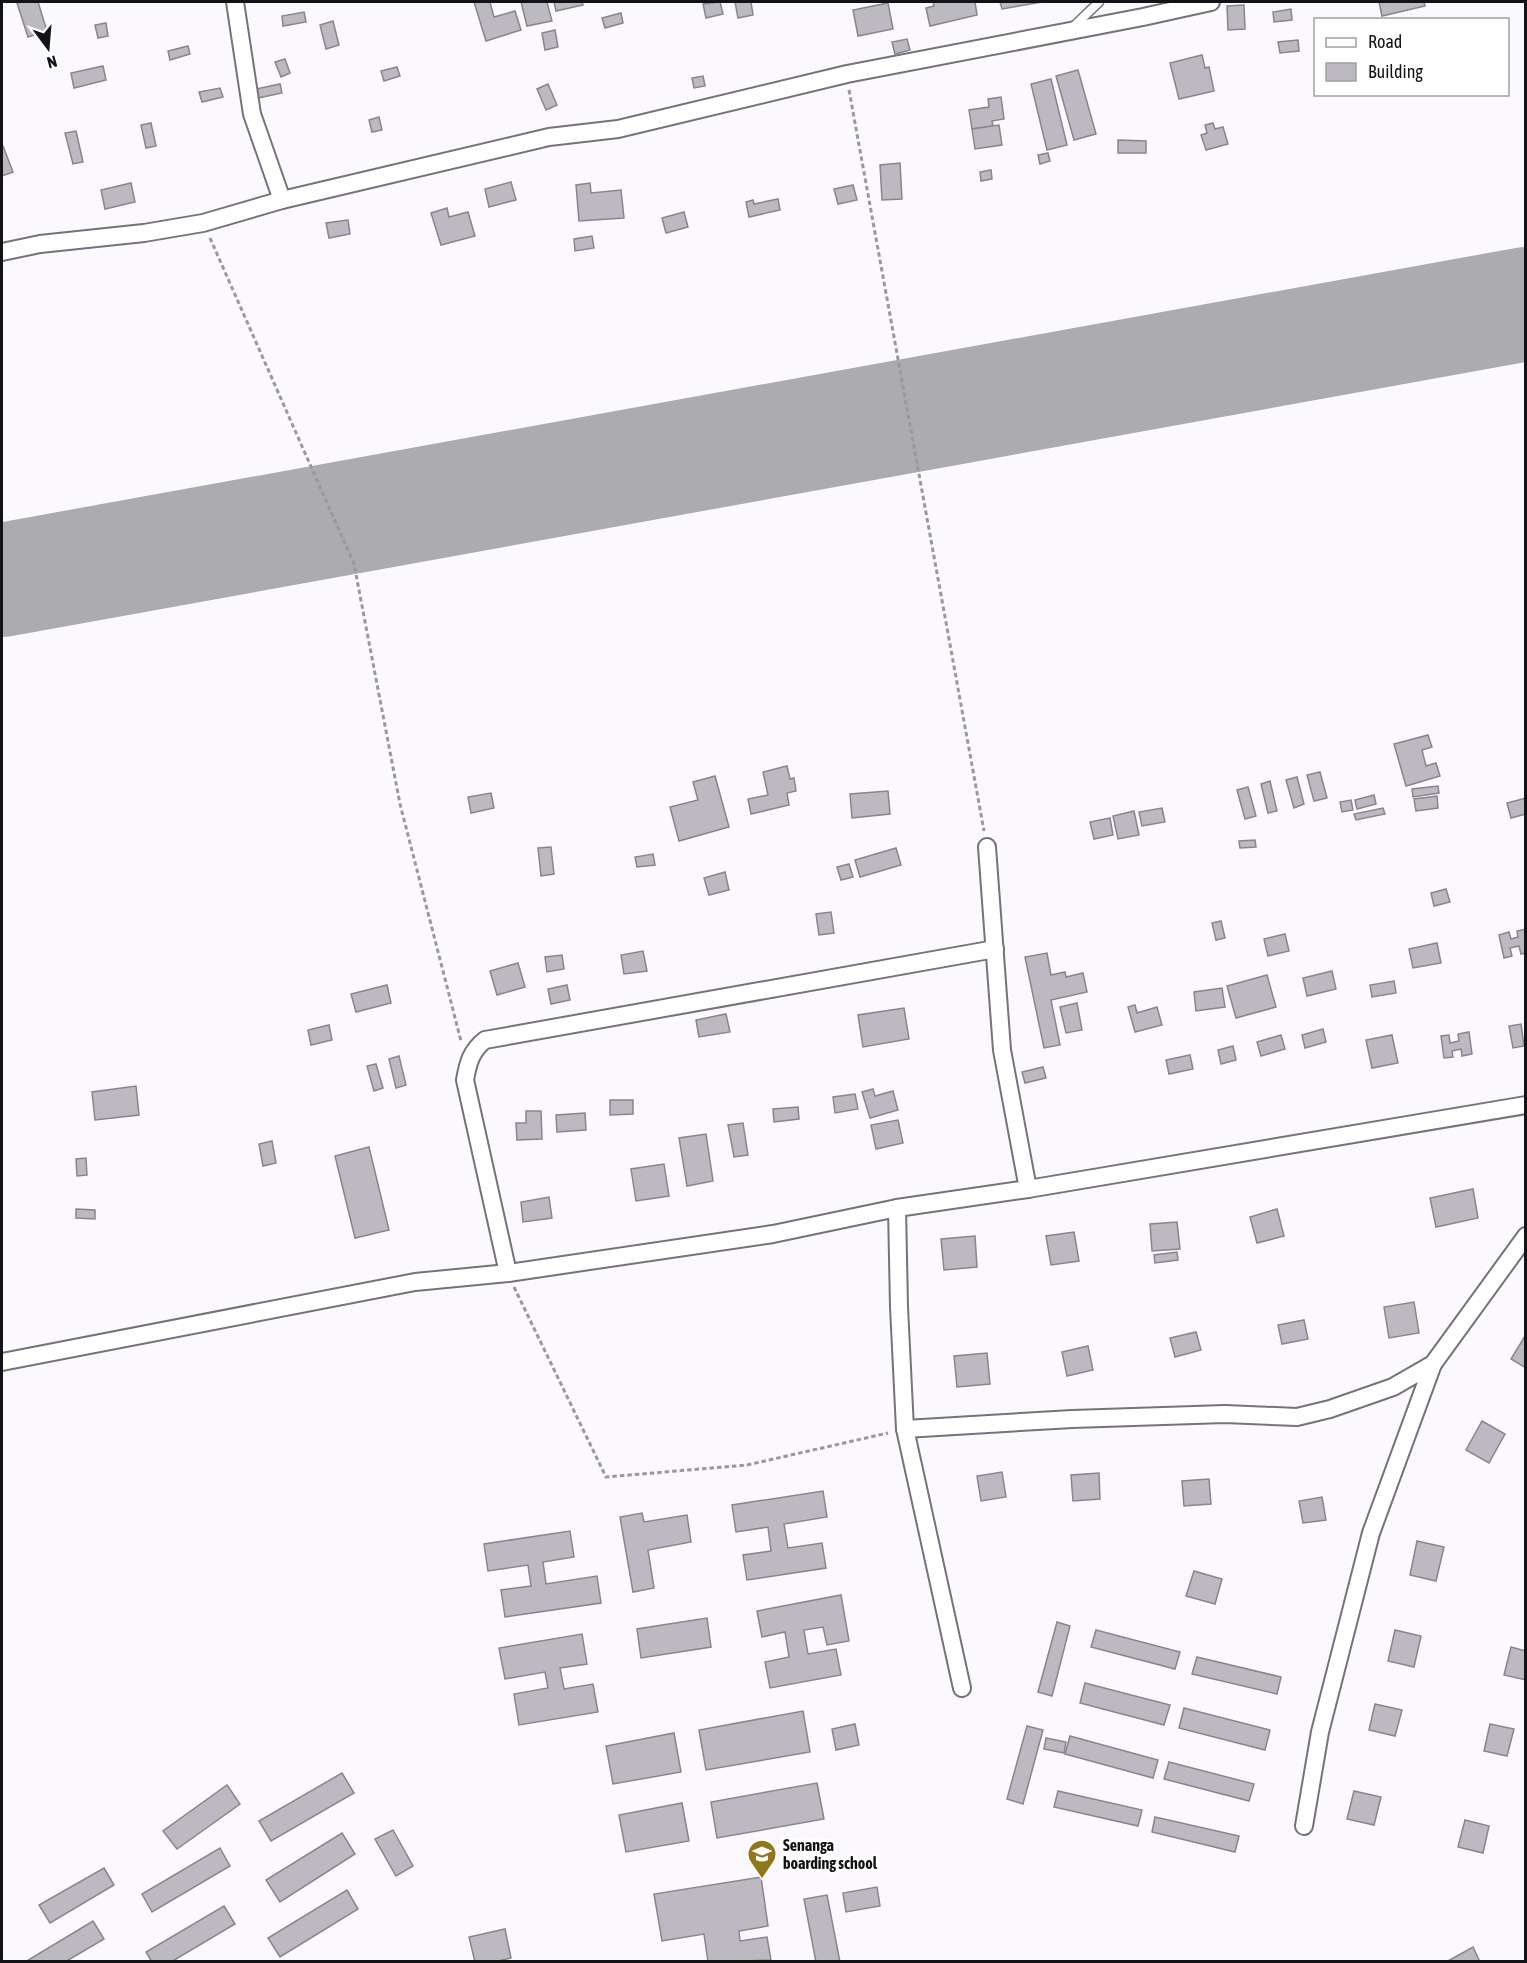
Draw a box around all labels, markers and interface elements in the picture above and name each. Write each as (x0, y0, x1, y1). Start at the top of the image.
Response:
north arrow (18, 18, 78, 78)
legend (1314, 18, 1509, 96)
text: Road (1368, 31, 1402, 52)
text: N (45, 52, 59, 72)
text: Building (1368, 61, 1423, 82)
place label: Senanga boarding school (783, 1836, 878, 1872)
school or university icon: Senanga boarding school (746, 1838, 778, 1880)

